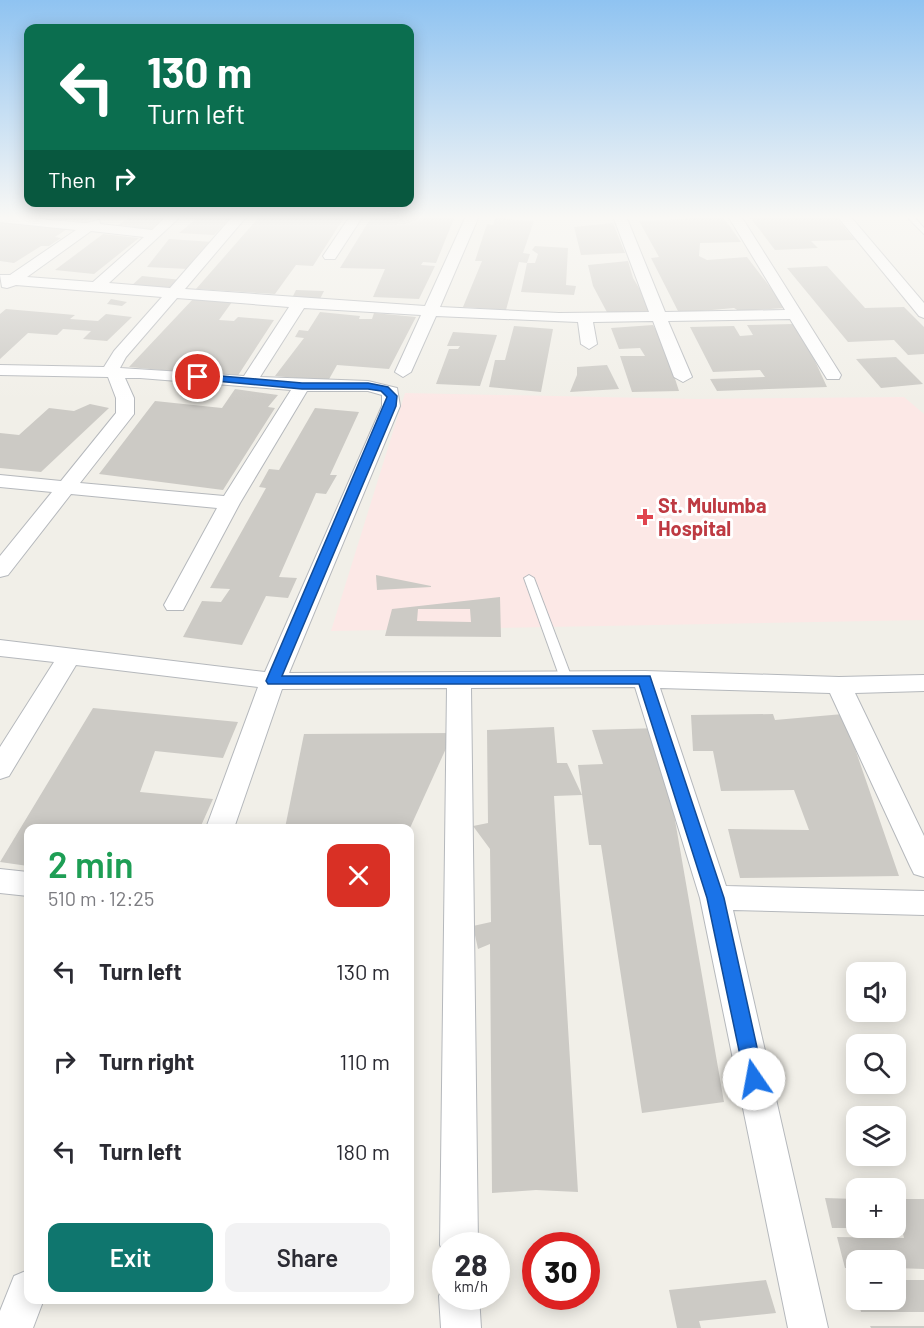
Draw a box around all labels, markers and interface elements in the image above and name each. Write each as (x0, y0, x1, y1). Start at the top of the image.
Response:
text: 130 m (147, 46, 252, 96)
icon: left (48, 48, 126, 126)
text: Turn left (147, 97, 245, 129)
icon: right (108, 162, 141, 195)
text: Then (48, 166, 96, 192)
pin (172, 351, 223, 402)
icon: arrive (181, 360, 214, 393)
place label: St. Mulumba Hospital (658, 493, 766, 540)
marker: St. Mulumba Hospital (636, 508, 654, 526)
text: 2 min (48, 842, 134, 885)
button: close (327, 844, 390, 907)
text: 510 m · 12:25 (48, 886, 154, 910)
icon: left (48, 955, 81, 988)
text: Turn left (99, 958, 182, 984)
text: 130 m (336, 958, 390, 984)
map controls (846, 962, 906, 1310)
button: sound (846, 962, 906, 1022)
button: search (846, 1034, 906, 1094)
icon: right (48, 1045, 81, 1078)
position arrow (722, 1047, 786, 1111)
text: Turn right (99, 1048, 194, 1074)
text: 110 m (340, 1048, 390, 1074)
button: layers (846, 1106, 906, 1166)
icon: left (48, 1135, 81, 1168)
text: Turn left (99, 1138, 182, 1164)
text: 180 m (336, 1138, 390, 1164)
button: + (846, 1178, 906, 1238)
button: Exit (48, 1223, 213, 1292)
button: Share (225, 1223, 390, 1292)
speed limit sign: 30 (522, 1232, 600, 1310)
text: 28 (454, 1246, 488, 1282)
button: − (846, 1250, 906, 1310)
text: km/h (454, 1277, 488, 1295)

